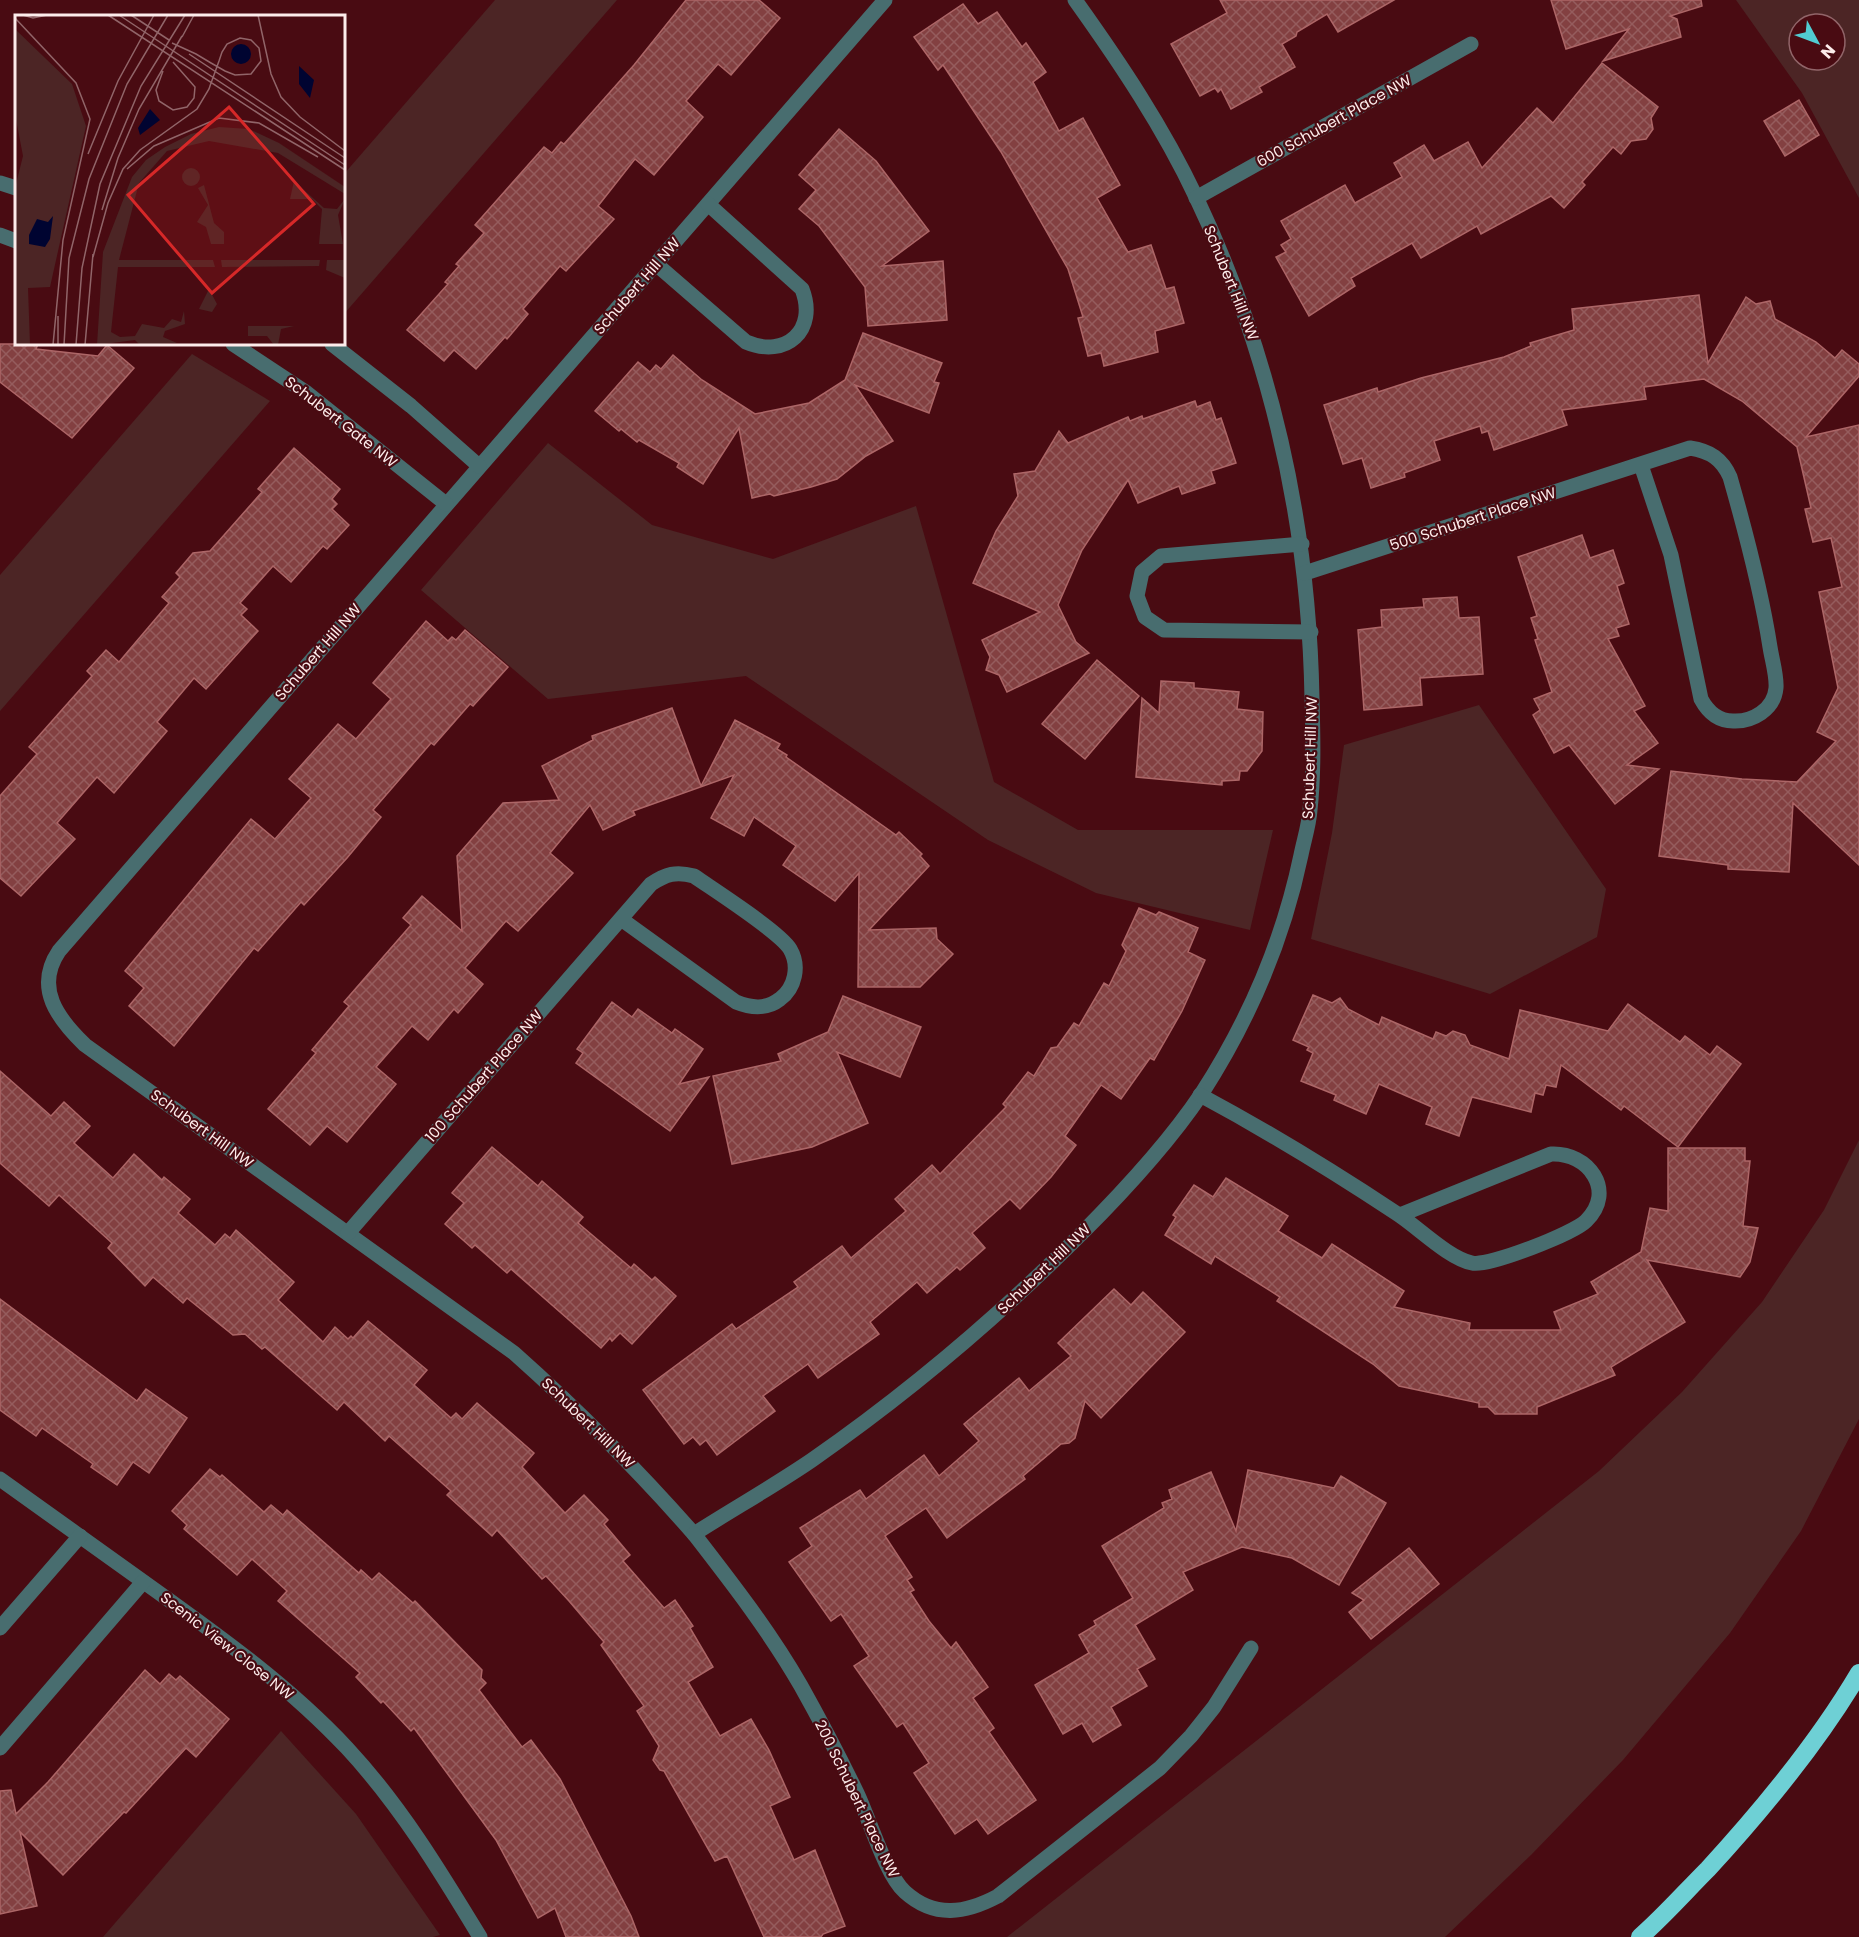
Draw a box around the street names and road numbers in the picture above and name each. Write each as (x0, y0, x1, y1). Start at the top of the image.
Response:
street label: 600 Schubert Place NW (1253, 69, 1415, 172)
street label: Schubert Hill NW (1199, 222, 1264, 344)
street label: Schubert Hill NW (589, 232, 685, 339)
street label: Schubert Gate NW (281, 371, 402, 472)
street label: 500 Schubert Place NW (1387, 482, 1559, 555)
street label: Schubert Hill NW (270, 598, 366, 705)
street label: Schubert Hill NW (1297, 696, 1322, 819)
street label: 100 Schubert Place NW (420, 1005, 547, 1146)
street label: Schubert Hill NW (147, 1084, 258, 1173)
street label: Schubert Hill NW (992, 1218, 1095, 1319)
street label: Schubert Hill NW (537, 1373, 640, 1473)
street label: Scenic View Close NW (156, 1587, 299, 1705)
street label: 200 Schubert Place NW (810, 1716, 905, 1882)

